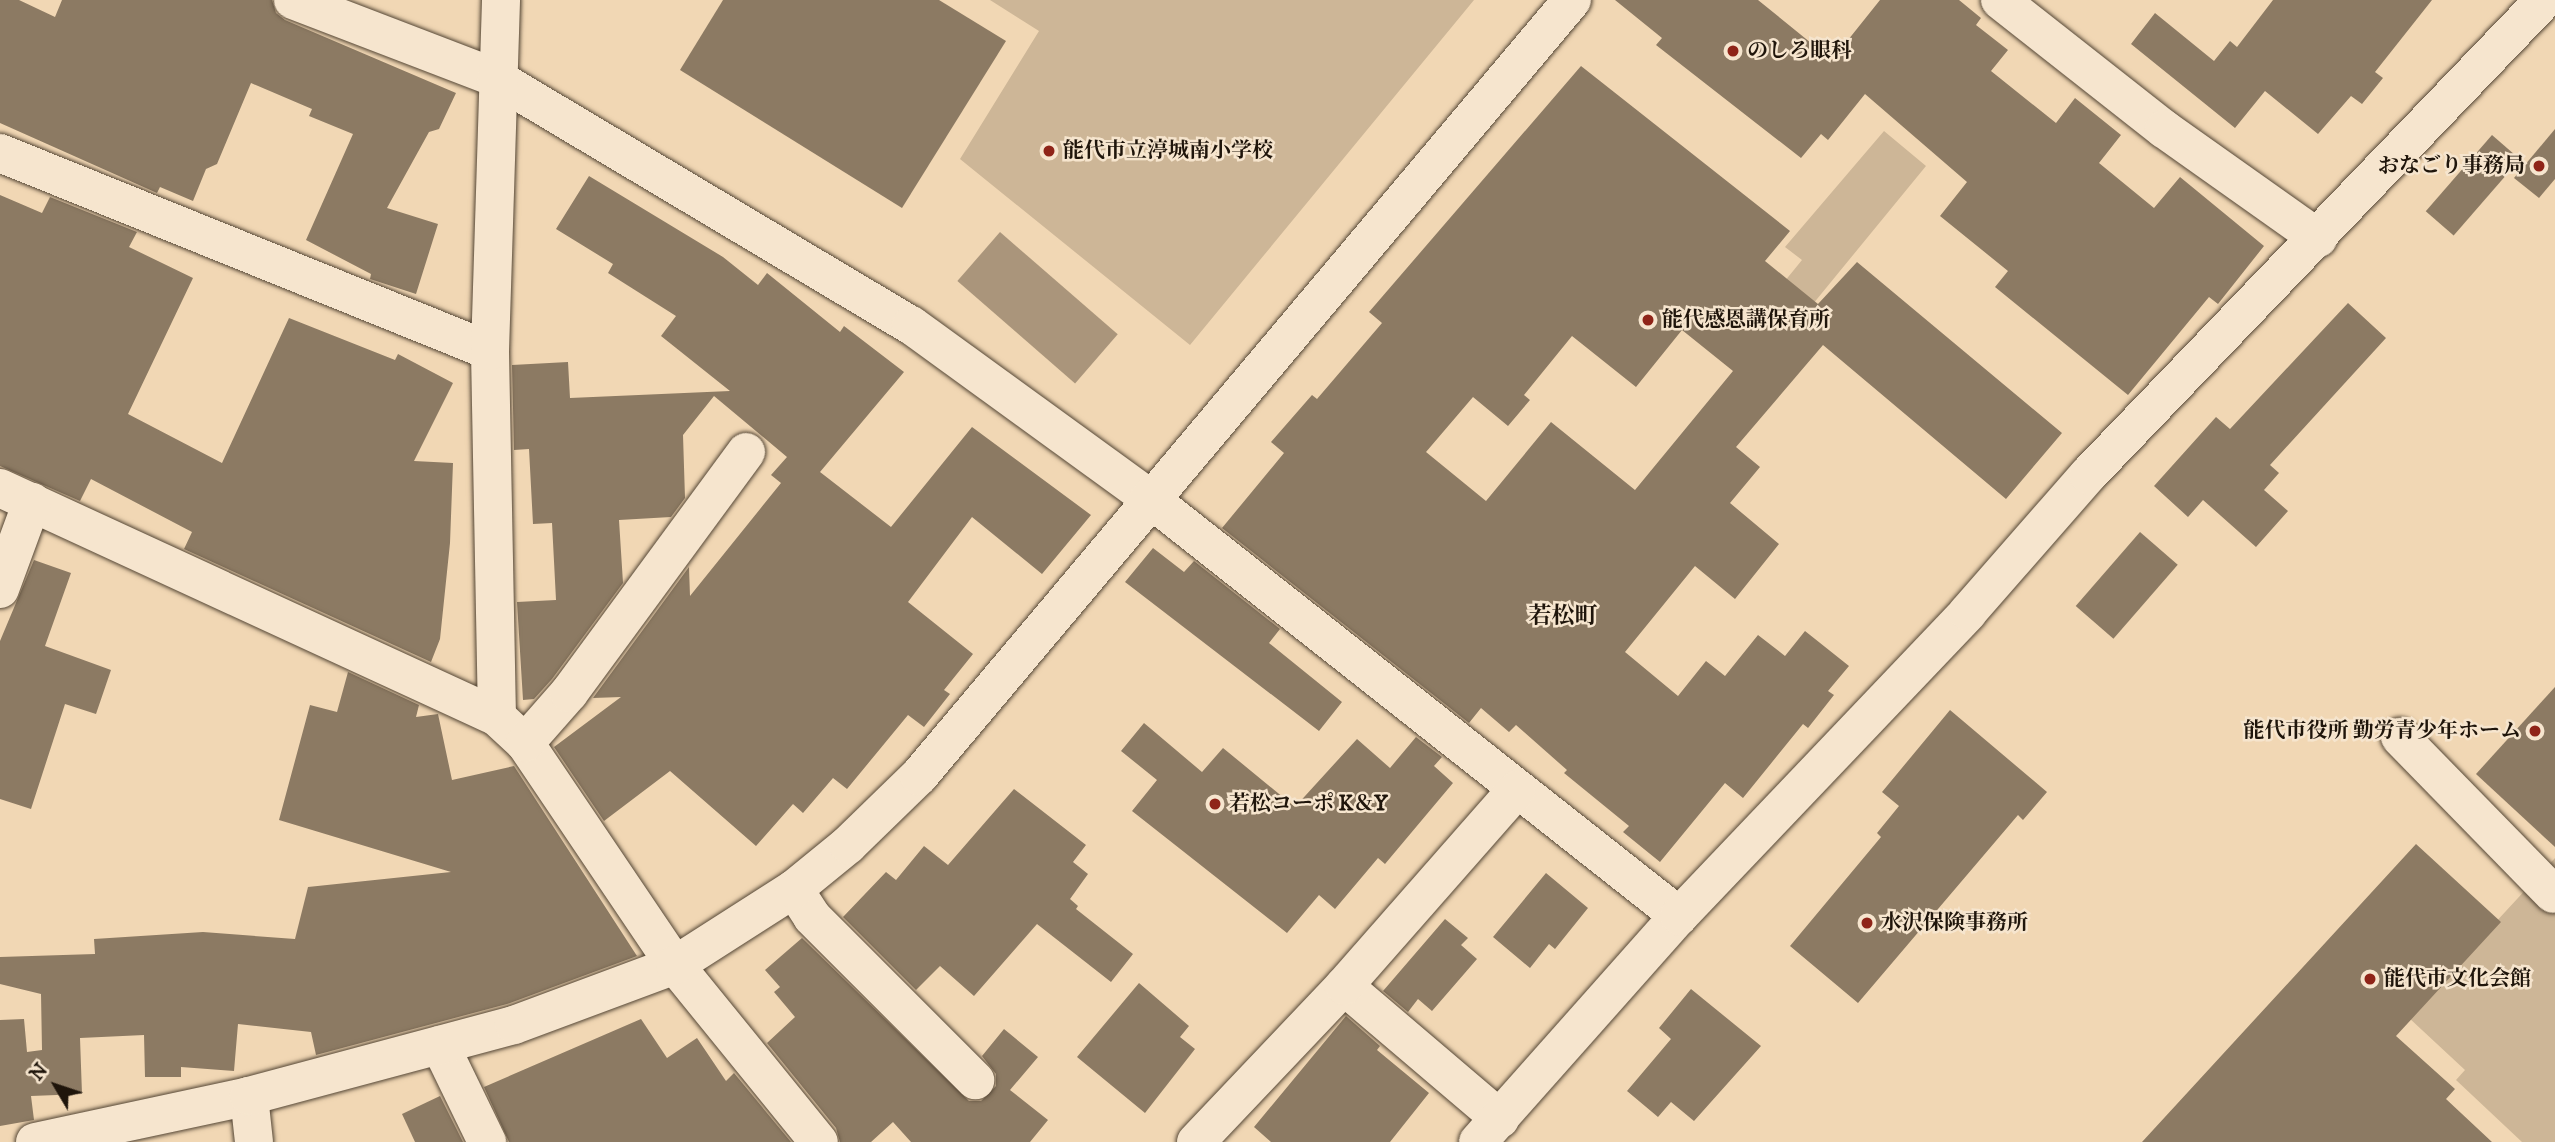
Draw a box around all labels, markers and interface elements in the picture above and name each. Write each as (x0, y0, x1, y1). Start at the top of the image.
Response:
place label: のしろ眼科 (1747, 38, 1852, 64)
marker: のしろ眼科 (1725, 43, 1741, 59)
place label: 能代市立渟城南小学校 (1063, 138, 1273, 164)
marker: 能代市立渟城南小学校 (1041, 143, 1057, 159)
place label: おなごり事務局 (2378, 153, 2525, 179)
marker: おなごり事務局 (2531, 158, 2547, 174)
place label: 能代感恩講保育所 (1662, 307, 1830, 333)
marker: 能代感恩講保育所 (1640, 312, 1656, 328)
district label: 若松町 (1529, 603, 1597, 631)
place label: 能代市役所 勤労青少年ホーム (2243, 718, 2521, 744)
marker: 能代市役所 勤労青少年ホーム (2527, 723, 2543, 739)
place label: 若松コーポ K＆Y (1229, 791, 1387, 817)
marker: 若松コーポ K＆Y (1207, 796, 1223, 812)
place label: 水沢保険事務所 (1881, 910, 2028, 936)
marker: 水沢保険事務所 (1859, 915, 1875, 931)
place label: 能代市文化会館 (2384, 966, 2531, 992)
marker: 能代市文化会館 (2362, 971, 2378, 987)
north arrow (21, 1051, 91, 1121)
text: N (25, 1059, 53, 1086)

